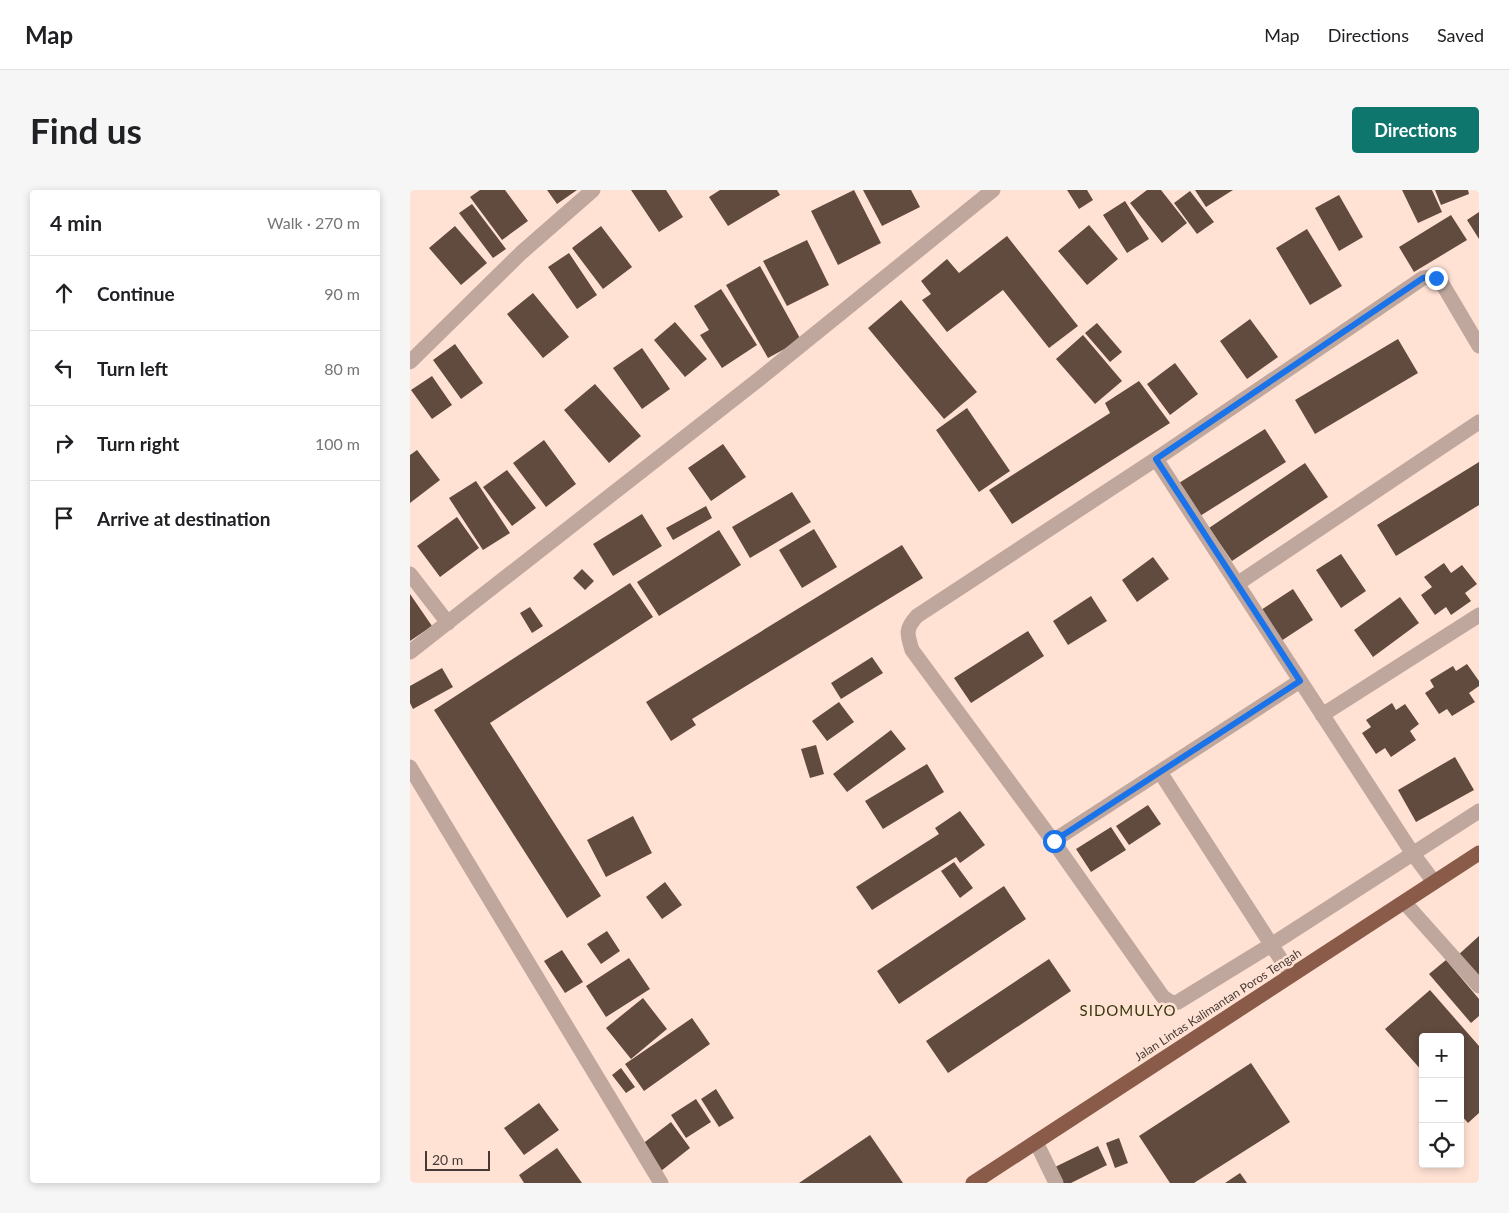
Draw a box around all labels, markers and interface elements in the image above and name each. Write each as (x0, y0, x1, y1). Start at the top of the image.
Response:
text: Map (25, 20, 73, 49)
text: Map (1264, 24, 1300, 46)
text: Directions (1328, 24, 1409, 46)
text: Saved (1437, 24, 1484, 46)
button: Directions (1352, 107, 1479, 153)
text: Find us (30, 109, 142, 151)
text: 4 min (50, 210, 102, 235)
text: Walk · 270 m (267, 213, 360, 232)
route end (1425, 267, 1448, 290)
icon: ahead (50, 279, 78, 307)
text: Continue (97, 282, 175, 305)
text: 90 m (324, 284, 360, 303)
icon: left (50, 354, 78, 382)
text: Turn left (97, 357, 168, 380)
text: 80 m (324, 359, 360, 378)
icon: right (50, 429, 78, 457)
text: Turn right (97, 432, 179, 455)
text: 100 m (315, 434, 360, 453)
icon: arrive (50, 504, 78, 532)
text: Arrive at destination (97, 507, 270, 530)
route start (1043, 830, 1066, 853)
street label: Jalan Lintas Kalimantan Poros Tengah (1132, 945, 1304, 1064)
district label: SIDOMULYO (1080, 1001, 1176, 1019)
map controls (1419, 1033, 1464, 1168)
button: + (1419, 1033, 1464, 1078)
button: − (1419, 1078, 1464, 1123)
button: locate (1419, 1123, 1464, 1168)
scale bar (425, 1148, 490, 1171)
text: 20 m (432, 1151, 463, 1168)

